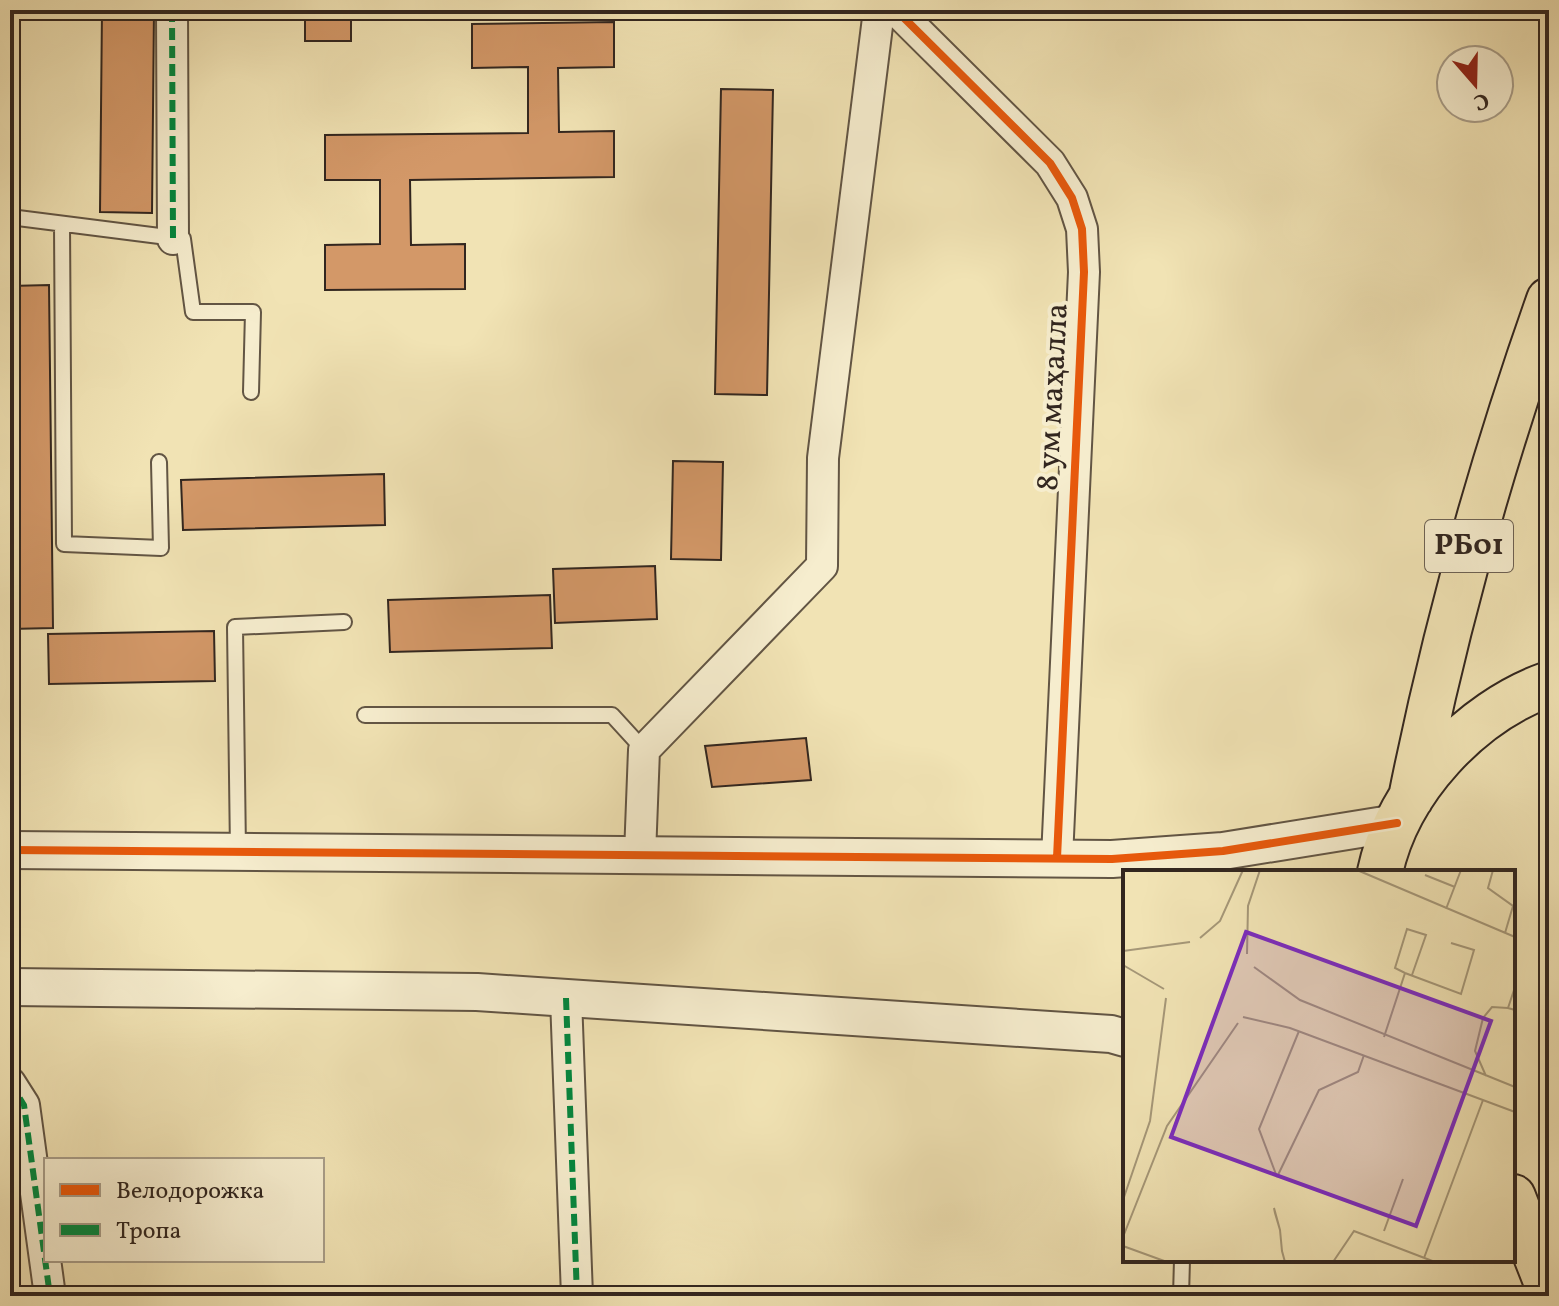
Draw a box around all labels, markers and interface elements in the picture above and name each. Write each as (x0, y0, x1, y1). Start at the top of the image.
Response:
north arrow (1435, 44, 1515, 124)
text: С (1469, 83, 1493, 117)
street label: 8 ум маҳалла (1027, 302, 1081, 492)
road number: РБ01 (1425, 520, 1513, 572)
inset map (1123, 870, 1515, 1262)
legend (44, 1158, 324, 1262)
text: Велодорожка (116, 1175, 264, 1209)
text: Тропа (116, 1215, 182, 1249)

